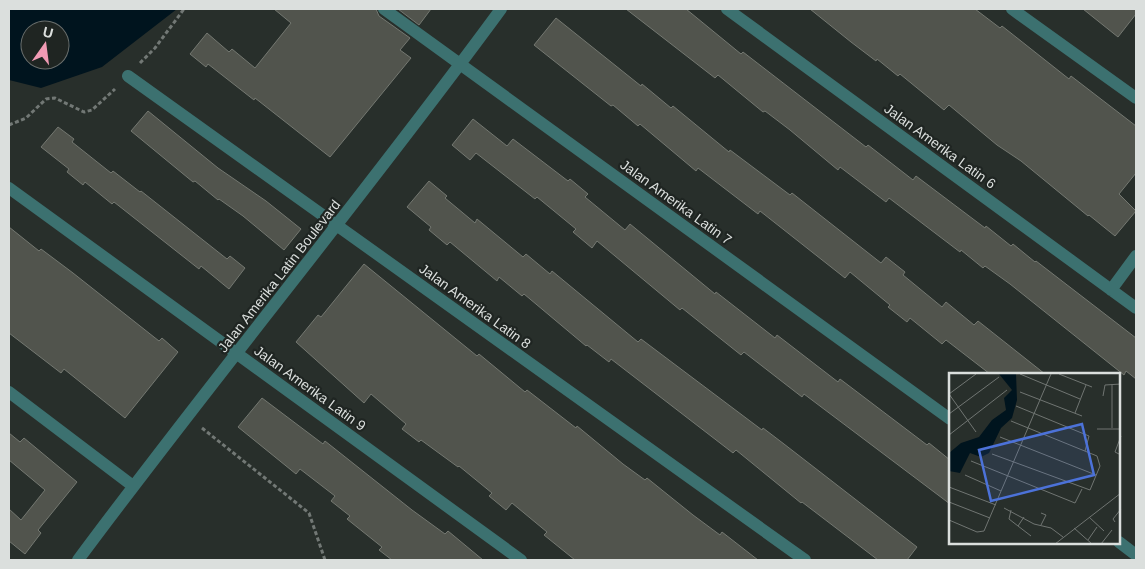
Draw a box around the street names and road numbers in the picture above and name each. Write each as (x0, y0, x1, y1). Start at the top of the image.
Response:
street label: Jalan Amerika Latin 6 (881, 100, 999, 192)
street label: Jalan Amerika Latin 7 (617, 156, 735, 248)
street label: Jalan Amerika Latin Boulevard (214, 197, 344, 355)
street label: Jalan Amerika Latin 8 (416, 260, 534, 352)
street label: Jalan Amerika Latin 9 (251, 342, 369, 434)

